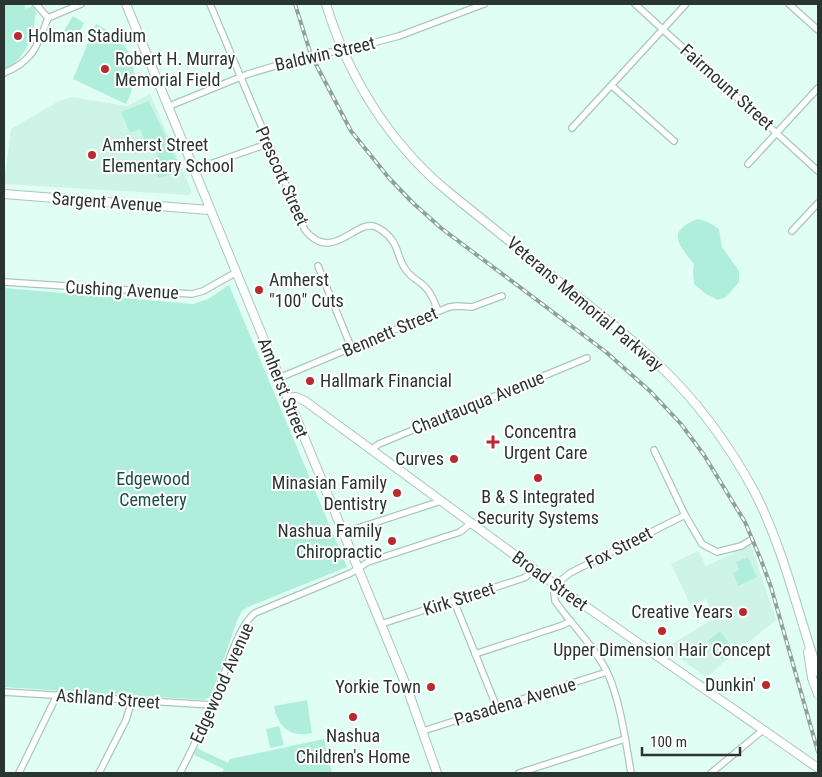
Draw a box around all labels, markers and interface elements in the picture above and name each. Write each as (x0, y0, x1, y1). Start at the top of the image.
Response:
place label: Holman Stadium (28, 25, 146, 46)
marker: Holman Stadium (12, 30, 24, 42)
street label: Baldwin Street (273, 32, 377, 75)
street label: Fairmount Street (676, 39, 778, 134)
place label: Robert H. Murray Memorial Field (115, 48, 236, 90)
marker: Robert H. Murray Memorial Field (99, 63, 111, 75)
street label: Prescott Street (251, 123, 314, 229)
place label: Amherst Street Elementary School (102, 134, 234, 176)
marker: Amherst Street Elementary School (86, 149, 98, 161)
street label: Sargent Avenue (51, 187, 163, 216)
street label: Veterans Memorial Parkway (503, 232, 668, 375)
place label: Amherst "100" Cuts (269, 269, 344, 311)
street label: Cushing Avenue (65, 276, 179, 303)
marker: Amherst "100" Cuts (253, 284, 265, 296)
street label: Bennett Street (339, 302, 440, 361)
street label: Amherst Street (254, 335, 313, 441)
street label: Chautauqua Avenue (408, 366, 547, 439)
place label: Hallmark Financial (320, 370, 452, 391)
marker: Hallmark Financial (304, 375, 316, 387)
place label: Concentra Urgent Care (504, 421, 588, 463)
marker: Concentra Urgent Care (486, 435, 500, 449)
place label: Curves (395, 448, 444, 469)
marker: Curves (448, 453, 460, 465)
park label: Edgewood Cemetery (116, 468, 190, 510)
place label: Minasian Family Dentistry (272, 472, 388, 514)
marker: B & S Integrated Security Systems (532, 472, 544, 484)
place label: B & S Integrated Security Systems (477, 486, 599, 528)
marker: Minasian Family Dentistry (391, 487, 403, 499)
place label: Nashua Family Chiropractic (278, 520, 382, 562)
street label: Fox Street (582, 522, 655, 573)
marker: Nashua Family Chiropractic (386, 535, 398, 547)
street label: Broad Street (509, 546, 592, 615)
street label: Kirk Street (420, 577, 497, 620)
place label: Creative Years (631, 601, 733, 622)
marker: Creative Years (737, 606, 749, 618)
street label: Edgewood Avenue (186, 619, 258, 746)
marker: Upper Dimension Hair Concept (656, 625, 668, 637)
place label: Upper Dimension Hair Concept (553, 639, 771, 660)
street label: Pasadena Avenue (452, 673, 578, 730)
place label: Dunkin' (705, 674, 756, 695)
place label: Yorkie Town (335, 676, 421, 697)
marker: Dunkin' (760, 679, 772, 691)
marker: Yorkie Town (425, 681, 437, 693)
street label: Ashland Street (55, 684, 161, 713)
marker: Nashua Children's Home (347, 711, 359, 723)
scale bar (642, 724, 740, 756)
place label: Nashua Children's Home (296, 725, 410, 767)
text: 100 m (650, 733, 687, 751)

